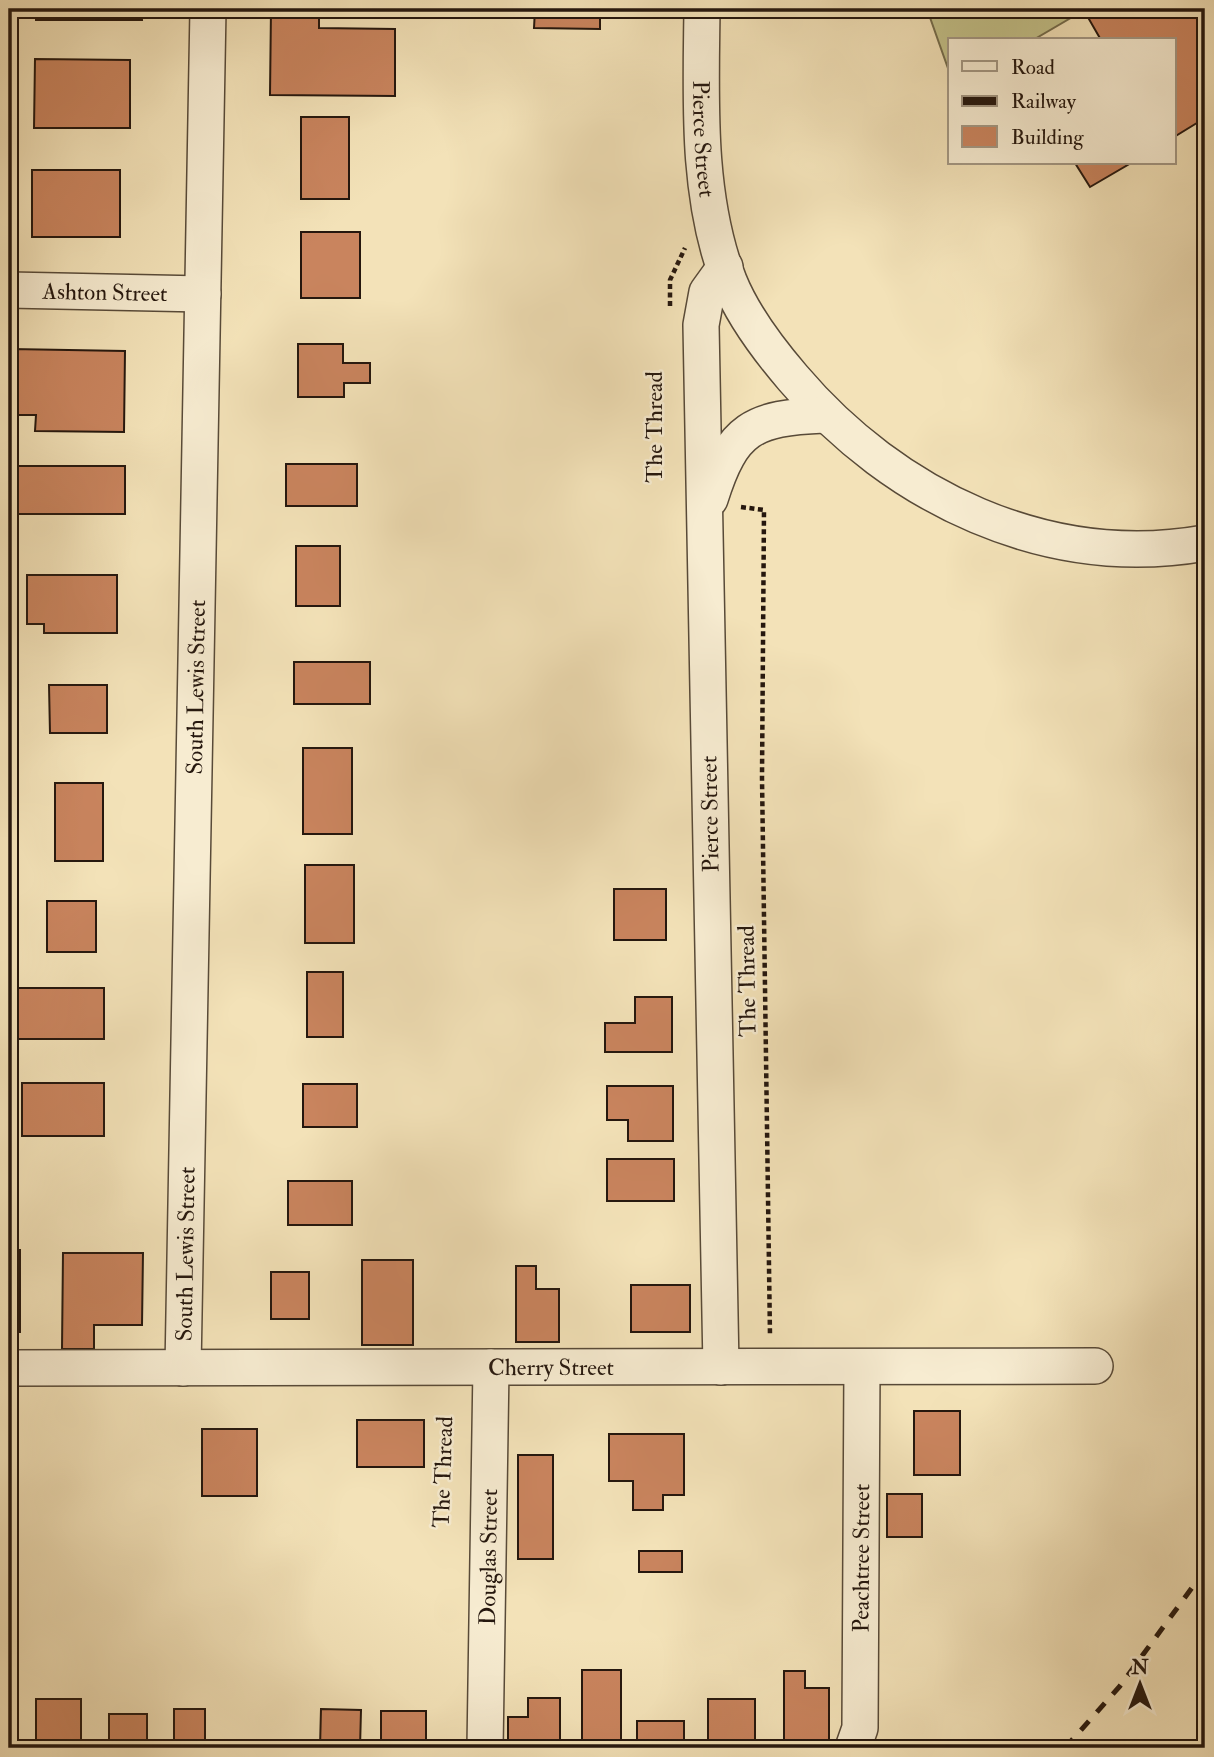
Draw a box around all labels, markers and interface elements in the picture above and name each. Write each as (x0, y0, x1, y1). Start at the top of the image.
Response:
legend (948, 38, 1176, 164)
text: Road (1011, 54, 1056, 81)
street label: Pierce Street (687, 81, 722, 199)
text: Railway (1011, 88, 1077, 115)
text: Building (1011, 124, 1084, 151)
street label: Ashton Street (41, 276, 168, 308)
street label: The Thread (640, 371, 669, 483)
street label: South Lewis Street (179, 599, 212, 775)
street label: Pierce Street (694, 755, 726, 873)
street label: The Thread (732, 925, 762, 1037)
street label: South Lewis Street (169, 1166, 201, 1342)
street label: Cherry Street (488, 1352, 614, 1382)
street label: The Thread (427, 1416, 459, 1528)
street label: Peachtree Street (846, 1484, 876, 1633)
street label: Douglas Street (472, 1488, 504, 1626)
north arrow (1106, 1648, 1176, 1718)
text: N (1130, 1656, 1149, 1680)

